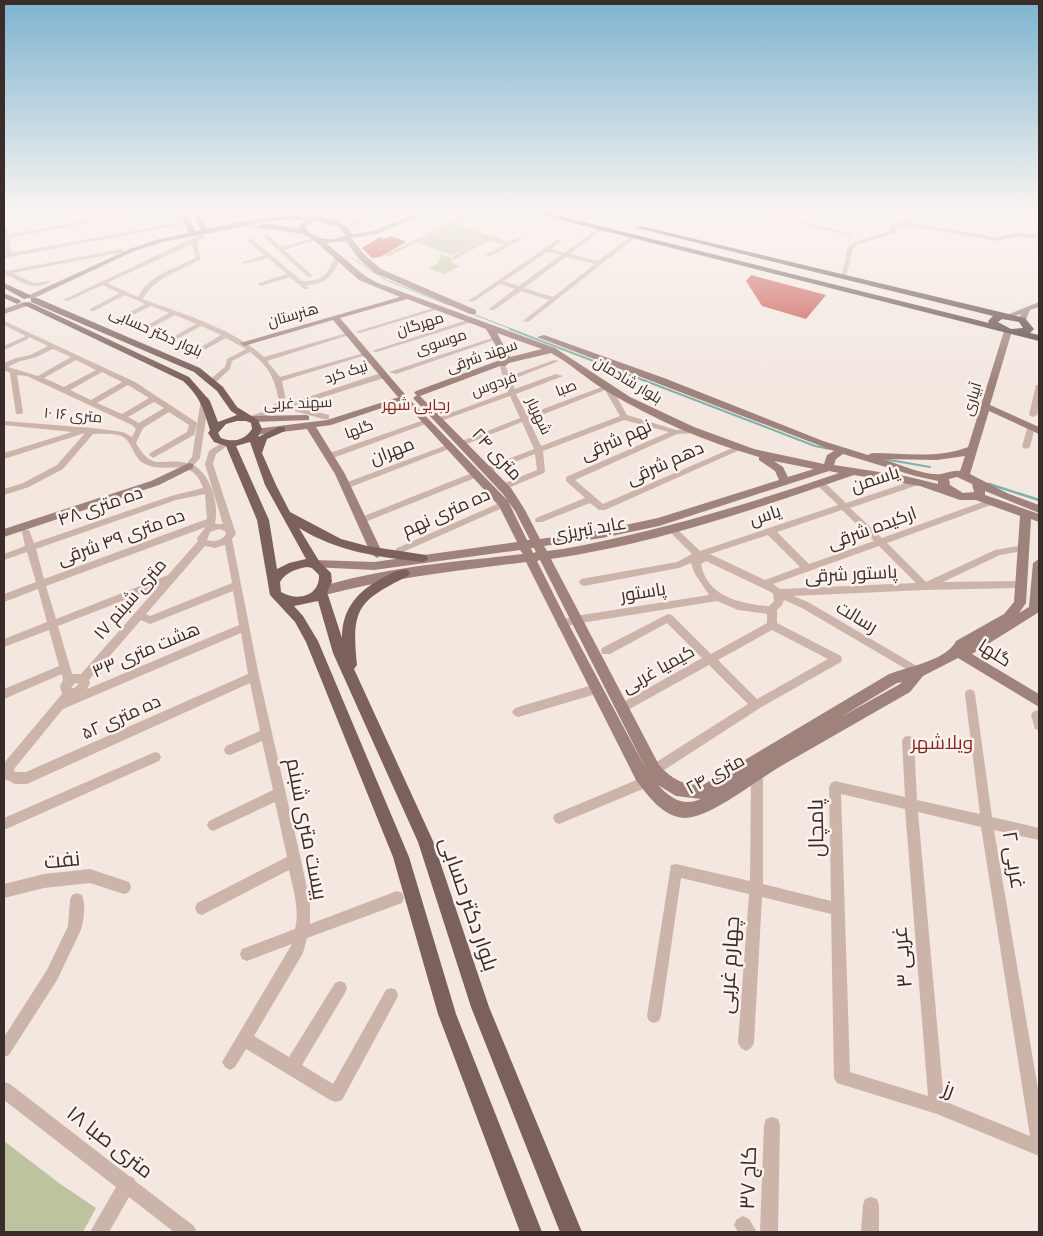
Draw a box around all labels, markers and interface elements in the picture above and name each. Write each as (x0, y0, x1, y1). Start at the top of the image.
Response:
street label: هنرستان (265, 298, 321, 332)
street label: بلوار دکتر حسابی (106, 303, 206, 361)
street label: مهرگان (394, 307, 446, 341)
street label: موسوی (413, 324, 469, 360)
street label: سهند شرقی (444, 335, 520, 377)
street label: بلوار شادمان (590, 352, 666, 408)
street label: نیک کرد (322, 356, 370, 388)
street label: فردوس (468, 367, 520, 401)
street label: صبا (553, 375, 579, 400)
street label: آبیاری (957, 380, 987, 418)
street label: سهند غربی (263, 392, 333, 414)
street label: شهریار (521, 393, 556, 438)
district label: رجایی شهر (381, 394, 450, 415)
street label: ۱۰ متری ۱۶ (43, 402, 103, 428)
street label: نهم شرقی (577, 414, 655, 466)
street label: گلها (342, 415, 376, 443)
street label: ۲۴ متری (467, 423, 527, 485)
street label: مهران (366, 432, 417, 469)
street label: دهم شرقی (623, 435, 707, 491)
street label: یاسمن (848, 460, 902, 497)
street label: ده متری ۴۸ (54, 480, 145, 531)
street label: ده متری نهم (398, 482, 494, 542)
street label: یاس (746, 499, 784, 530)
street label: ارکیده شرقی (824, 501, 920, 554)
street label: ده متری ۴۹ شرقی (54, 503, 188, 570)
street label: عابد تبریزی (549, 511, 628, 546)
street label: ۱۷ متری شبنم (88, 553, 172, 645)
street label: پاستور شرقی (804, 560, 898, 588)
street label: پاستور (618, 577, 668, 608)
street label: رسالت (832, 595, 882, 638)
street label: هشت متری ۳۳ (88, 617, 203, 683)
street label: گلها (974, 634, 1016, 672)
street label: کیمیا غربی (617, 639, 698, 698)
street label: ده متری ۵۲ (78, 689, 164, 744)
district label: ویلاشهر (910, 730, 973, 754)
street label: ۲۴ متری (681, 748, 748, 799)
street label: بیست متری شبنم (279, 756, 335, 902)
street label: پامچال (801, 798, 831, 857)
street label: ۲ غربی (997, 829, 1032, 891)
street label: بلوار دکتر حسابی (434, 833, 505, 974)
street label: نفت (43, 844, 81, 875)
street label: چهارم غربی (712, 915, 746, 1015)
street label: ۳ غربی (885, 925, 918, 989)
street label: رز (938, 1074, 959, 1103)
street label: متری صبا ۱۸ (61, 1099, 159, 1184)
street label: کاج ۳۷ (733, 1146, 763, 1210)

